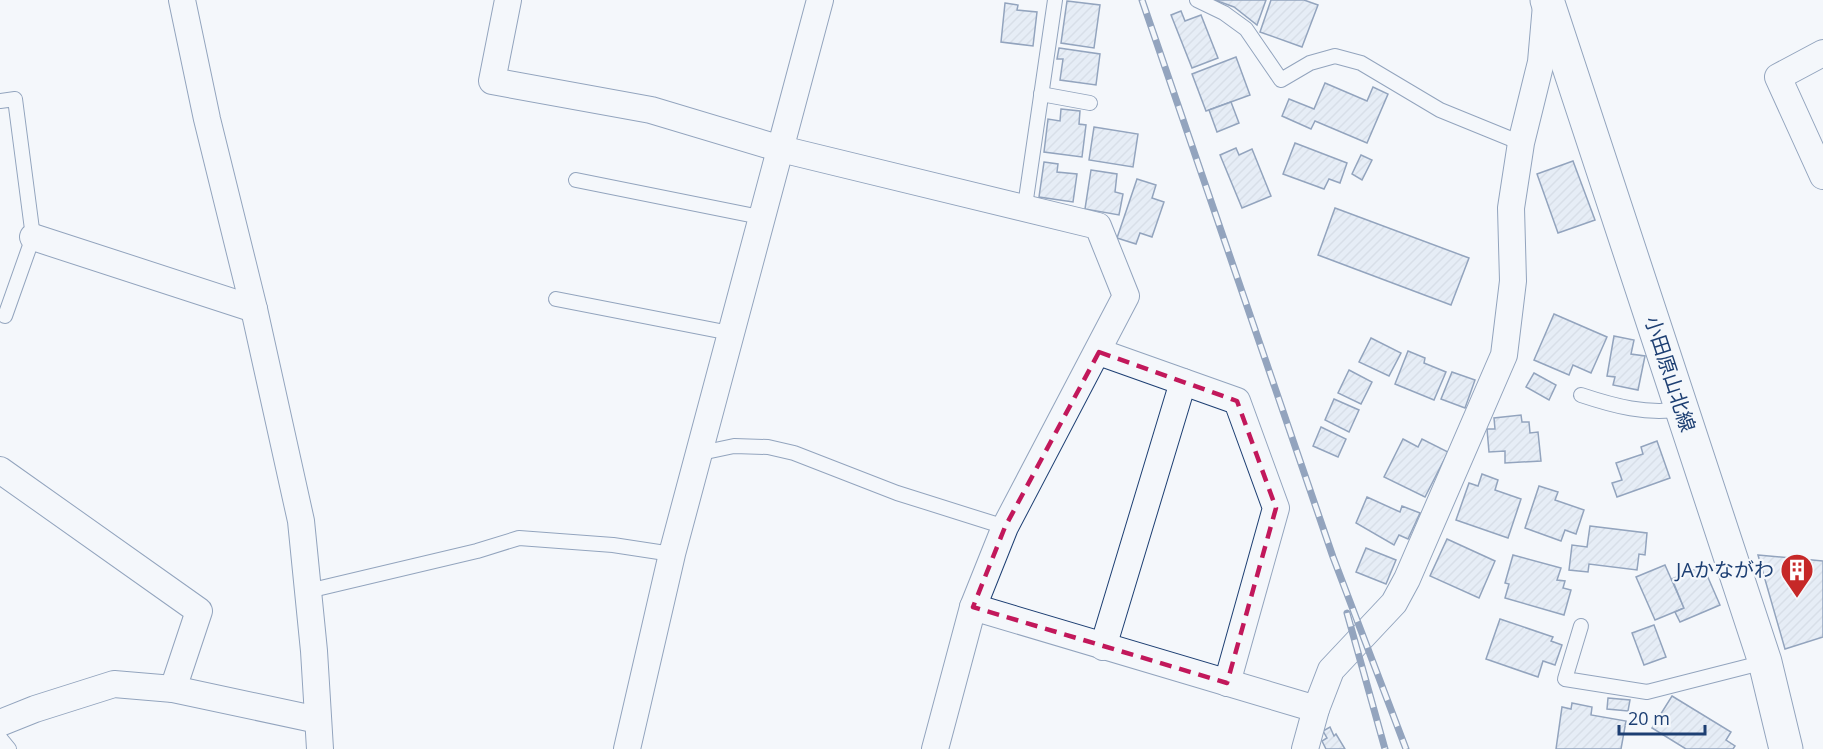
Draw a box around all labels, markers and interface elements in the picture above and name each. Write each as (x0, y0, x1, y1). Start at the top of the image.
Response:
street label: 小田原山北線 (1639, 313, 1702, 435)
building icon: JAかながわ (1779, 552, 1815, 599)
place label: JAかながわ (1674, 556, 1774, 583)
scale bar (1619, 698, 1704, 736)
text: 20 m (1628, 706, 1670, 730)

